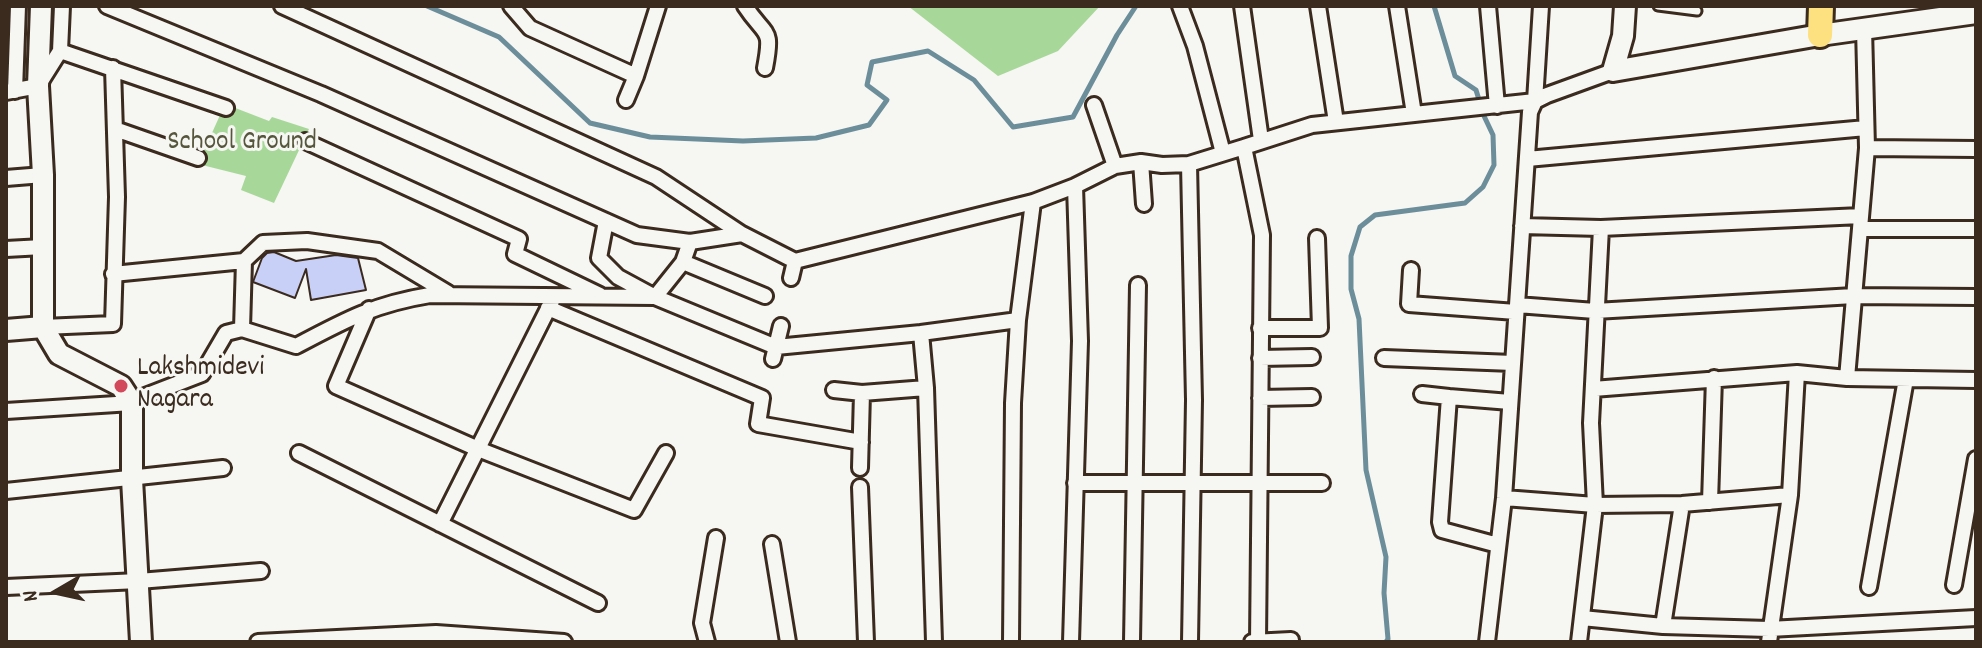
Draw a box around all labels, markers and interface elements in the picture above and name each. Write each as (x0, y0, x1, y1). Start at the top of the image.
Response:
park label: School Ground (167, 127, 317, 161)
place label: Lakshmidevi Nagara (137, 353, 264, 419)
marker: Lakshmidevi Nagara (112, 377, 130, 395)
north arrow (16, 552, 96, 632)
text: N (16, 588, 48, 604)

